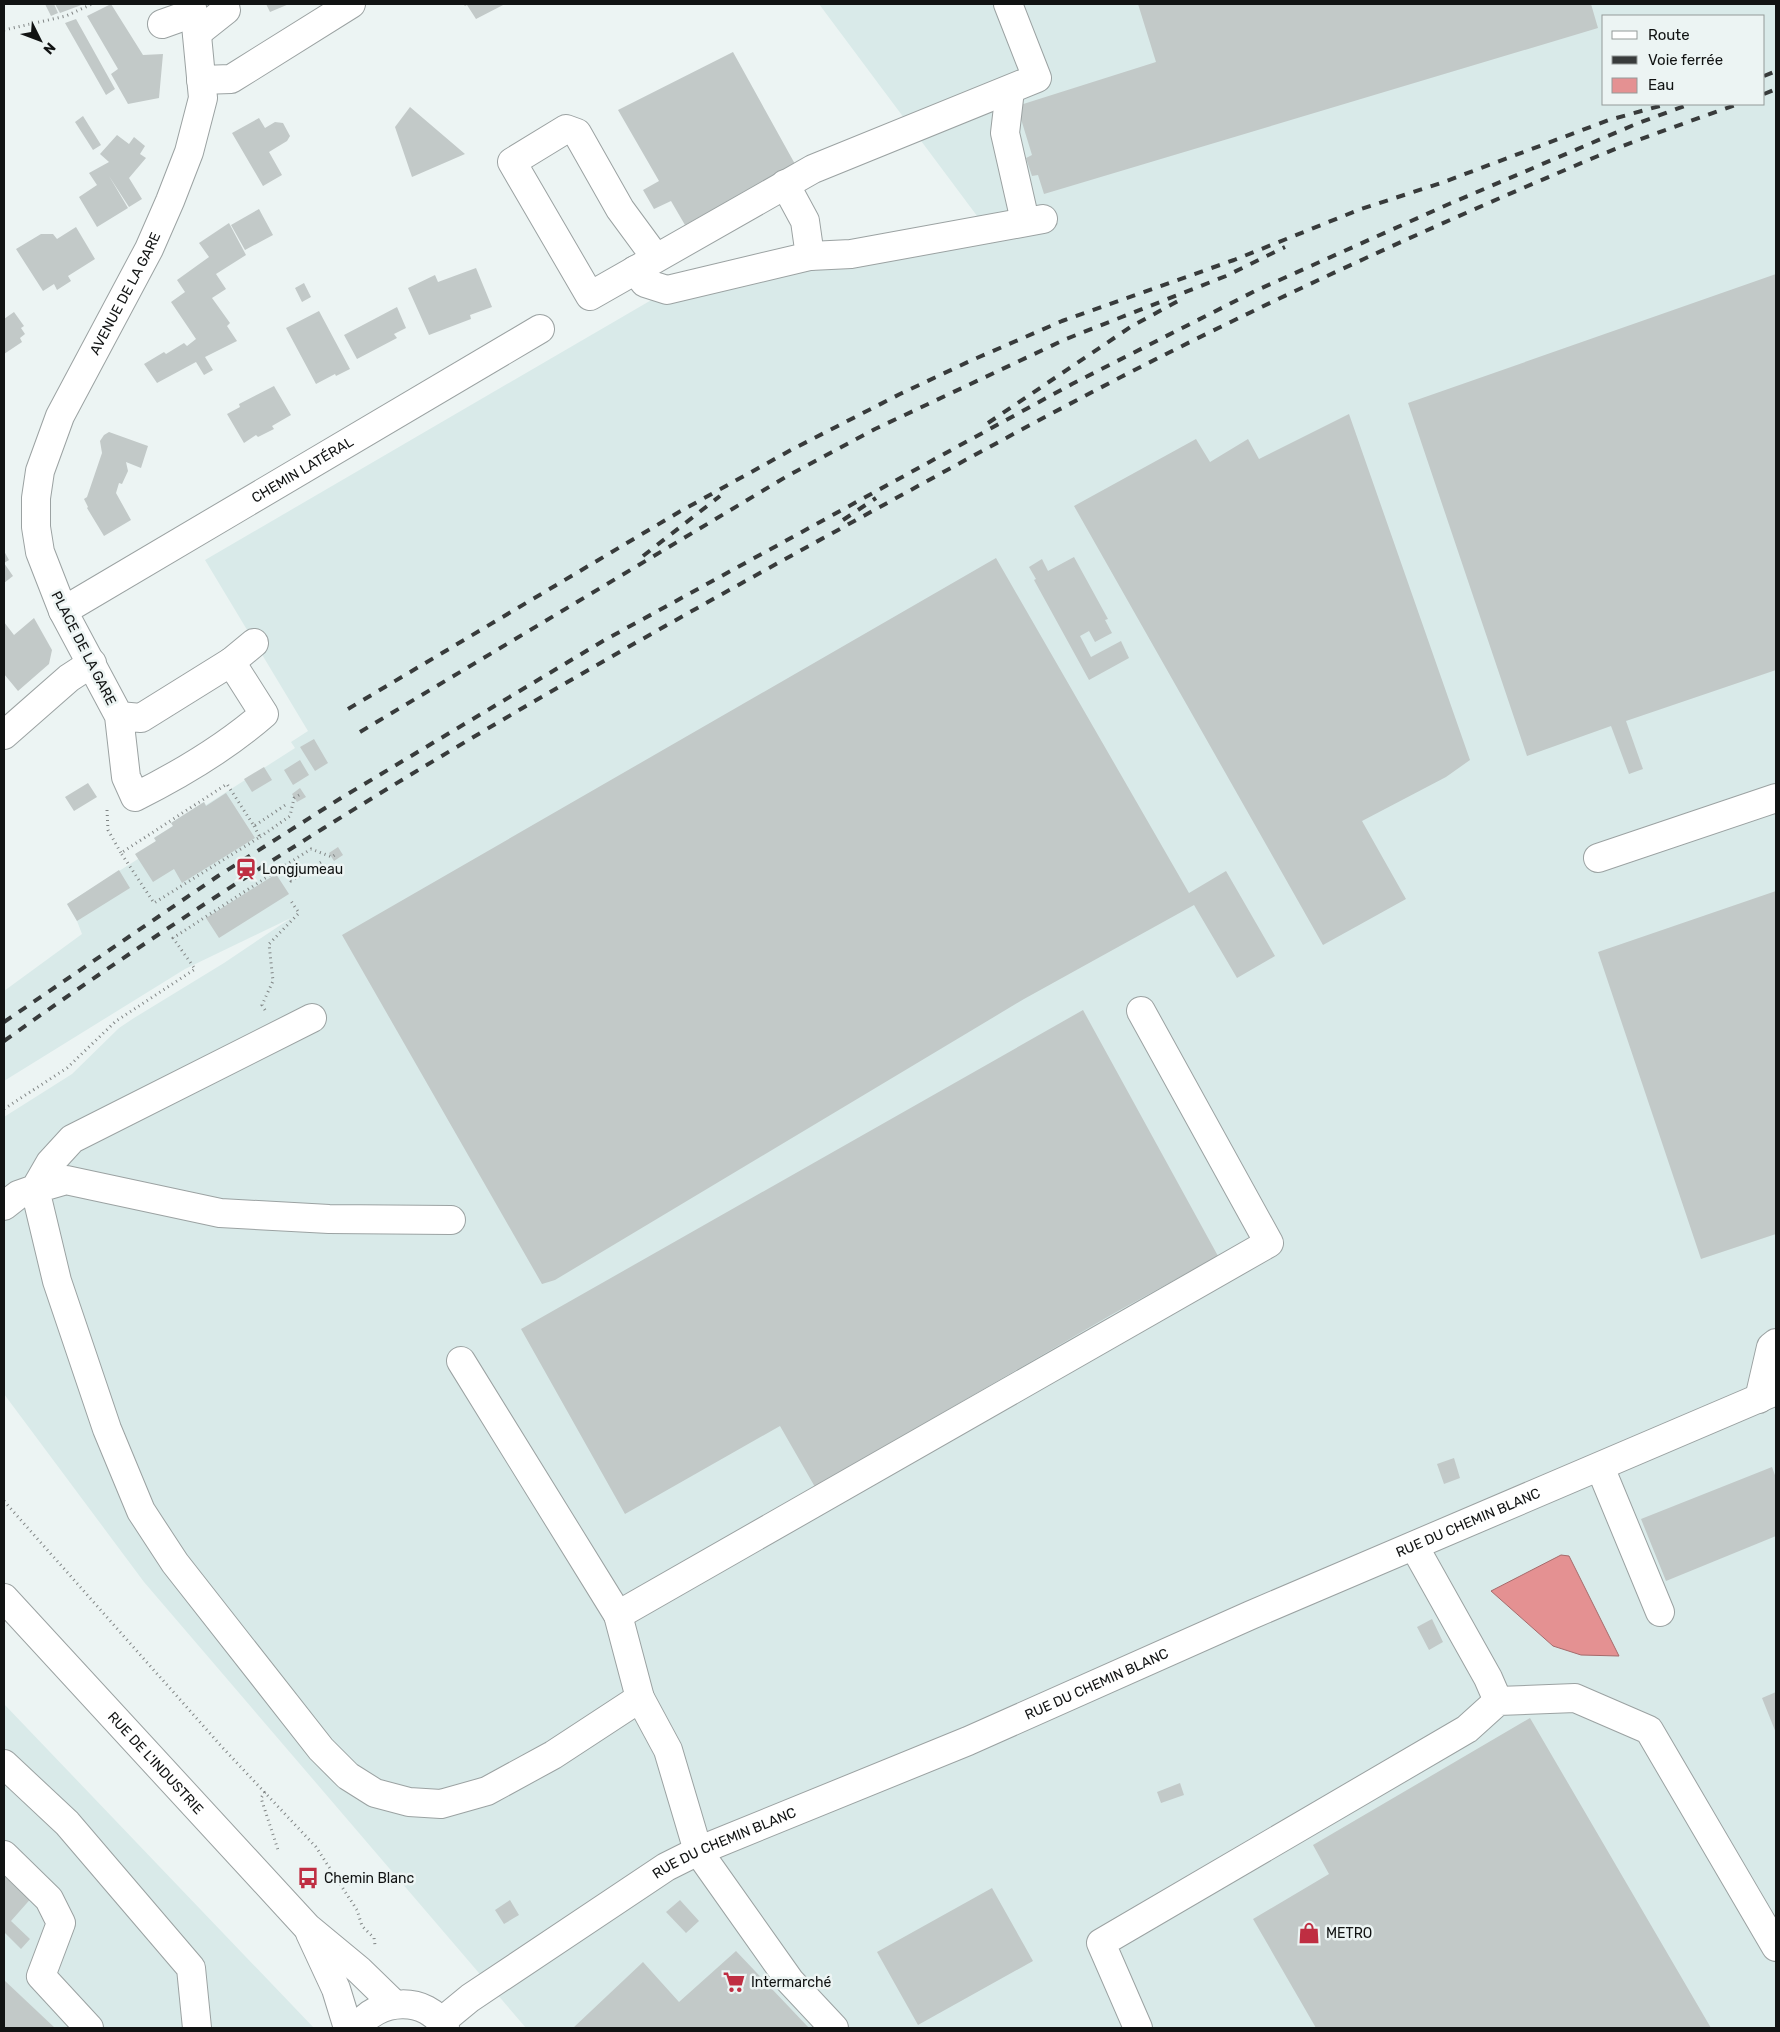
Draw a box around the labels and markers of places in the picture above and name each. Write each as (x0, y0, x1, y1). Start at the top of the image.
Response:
station icon: Longjumeau (233, 856, 259, 882)
place label: Longjumeau (262, 861, 343, 878)
bus stop icon: Chemin Blanc (295, 1865, 321, 1891)
place label: Chemin Blanc (324, 1870, 414, 1887)
shop icon: METRO (1296, 1920, 1322, 1946)
place label: METRO (1326, 1925, 1372, 1942)
supermarket icon: Intermarché (721, 1969, 747, 1995)
place label: Intermarché (751, 1974, 831, 1991)

